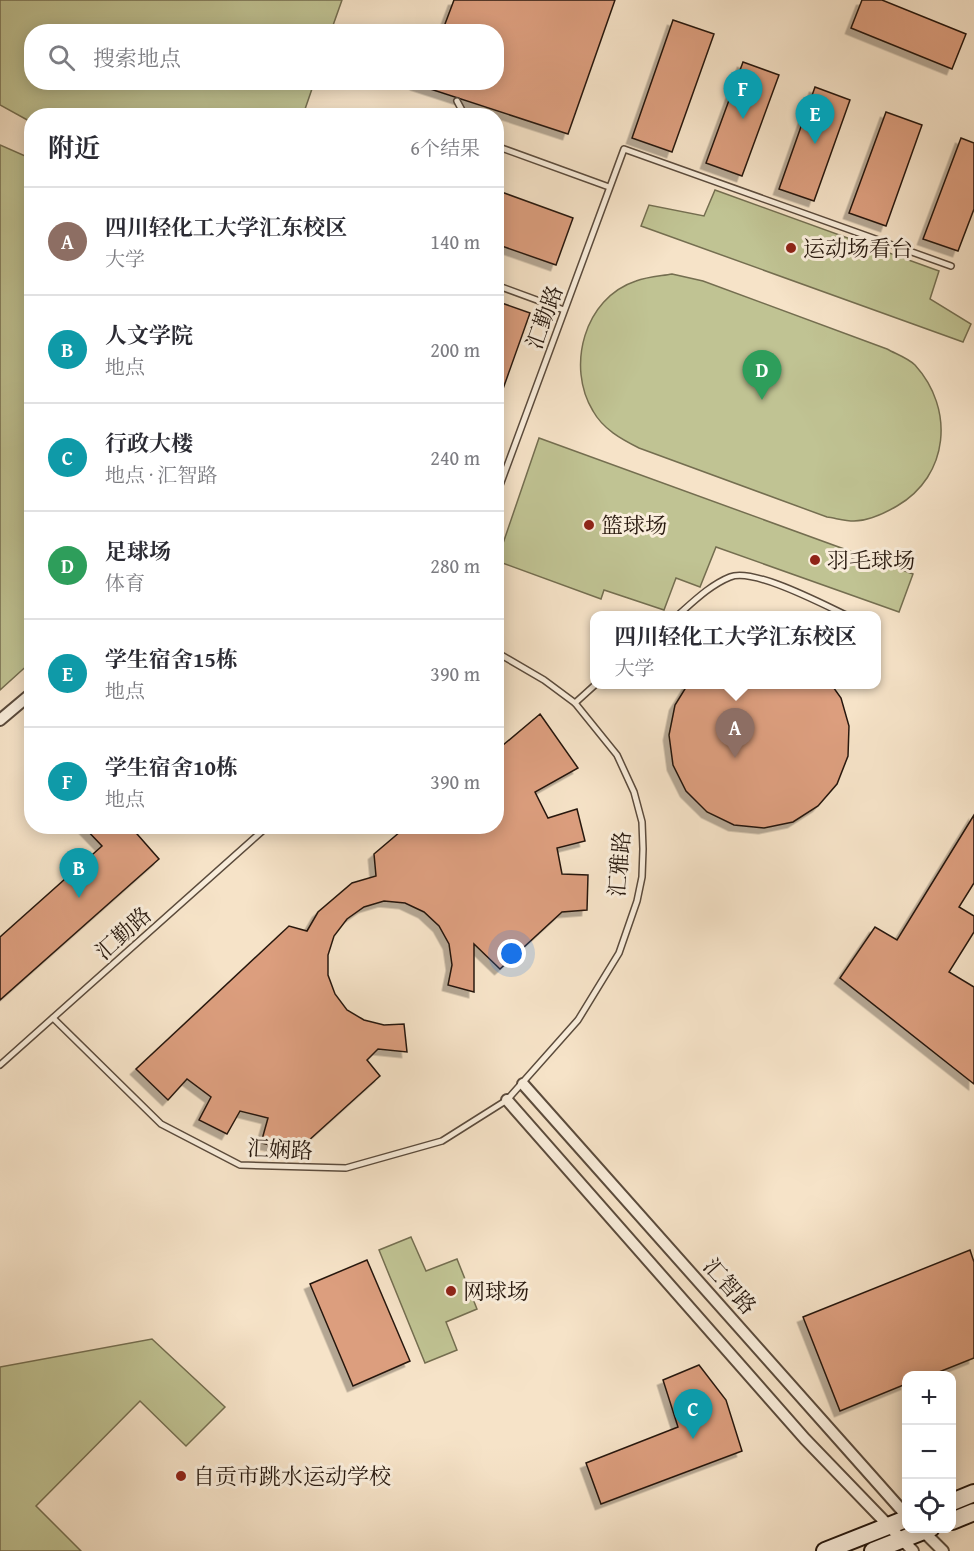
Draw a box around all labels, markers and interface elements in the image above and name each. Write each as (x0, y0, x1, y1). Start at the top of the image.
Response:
search box (24, 24, 504, 90)
icon: search (45, 41, 78, 74)
text: 搜索地点 (93, 42, 181, 74)
pin: F (724, 70, 762, 119)
pin: E (796, 94, 834, 144)
text: 附近 (48, 128, 100, 167)
text: 6个结果 (410, 133, 480, 162)
text: 四川轻化工大学汇东校区 (105, 211, 347, 243)
text: A (61, 227, 74, 256)
text: 140 m (430, 227, 480, 256)
place label: 运动场看台 (803, 232, 913, 264)
marker: 运动场看台 (784, 241, 798, 255)
text: 大学 (105, 244, 145, 273)
street label: 汇勤路 (518, 281, 570, 353)
text: 人文学院 (105, 319, 193, 351)
text: B (61, 335, 74, 364)
text: 200 m (430, 335, 480, 364)
pin: D (742, 350, 782, 400)
text: 地点 (105, 352, 145, 381)
text: 行政大楼 (105, 427, 193, 459)
text: C (62, 443, 73, 472)
text: 240 m (430, 443, 480, 472)
text: 地点 · 汇智路 (105, 460, 217, 489)
place label: 篮球场 (601, 509, 667, 541)
marker: 篮球场 (582, 518, 596, 532)
text: 足球场 (105, 535, 171, 567)
place label: 羽毛球场 (827, 544, 915, 576)
text: D (61, 551, 74, 580)
text: 280 m (430, 551, 480, 580)
marker: 羽毛球场 (808, 553, 822, 567)
text: 体育 (105, 568, 145, 597)
popup (590, 611, 881, 689)
text: 四川轻化工大学汇东校区 (614, 620, 857, 652)
text: 学生宿舍15栋 (105, 643, 238, 675)
text: 大学 (614, 653, 654, 682)
text: E (62, 659, 73, 688)
text: 390 m (430, 659, 480, 688)
text: 地点 (105, 676, 145, 705)
pin: A (716, 708, 754, 758)
text: 学生宿舍10栋 (105, 751, 238, 783)
text: F (62, 767, 73, 796)
text: 390 m (430, 767, 480, 796)
text: 地点 (105, 784, 145, 813)
street label: 汇雅路 (600, 830, 638, 898)
pin: B (60, 848, 98, 898)
street label: 汇勤路 (88, 899, 158, 967)
your location (497, 939, 526, 968)
street label: 汇娴路 (246, 1131, 314, 1167)
street label: 汇智路 (696, 1251, 764, 1321)
place label: 网球场 (463, 1275, 529, 1307)
marker: 网球场 (444, 1284, 458, 1298)
map controls (902, 1371, 956, 1533)
button: + (902, 1371, 956, 1425)
pin: C (674, 1390, 712, 1439)
button: − (902, 1425, 956, 1479)
place label: 自贡市跳水运动学校 (193, 1460, 391, 1492)
marker: 自贡市跳水运动学校 (174, 1469, 188, 1483)
button: locate (902, 1479, 956, 1533)

